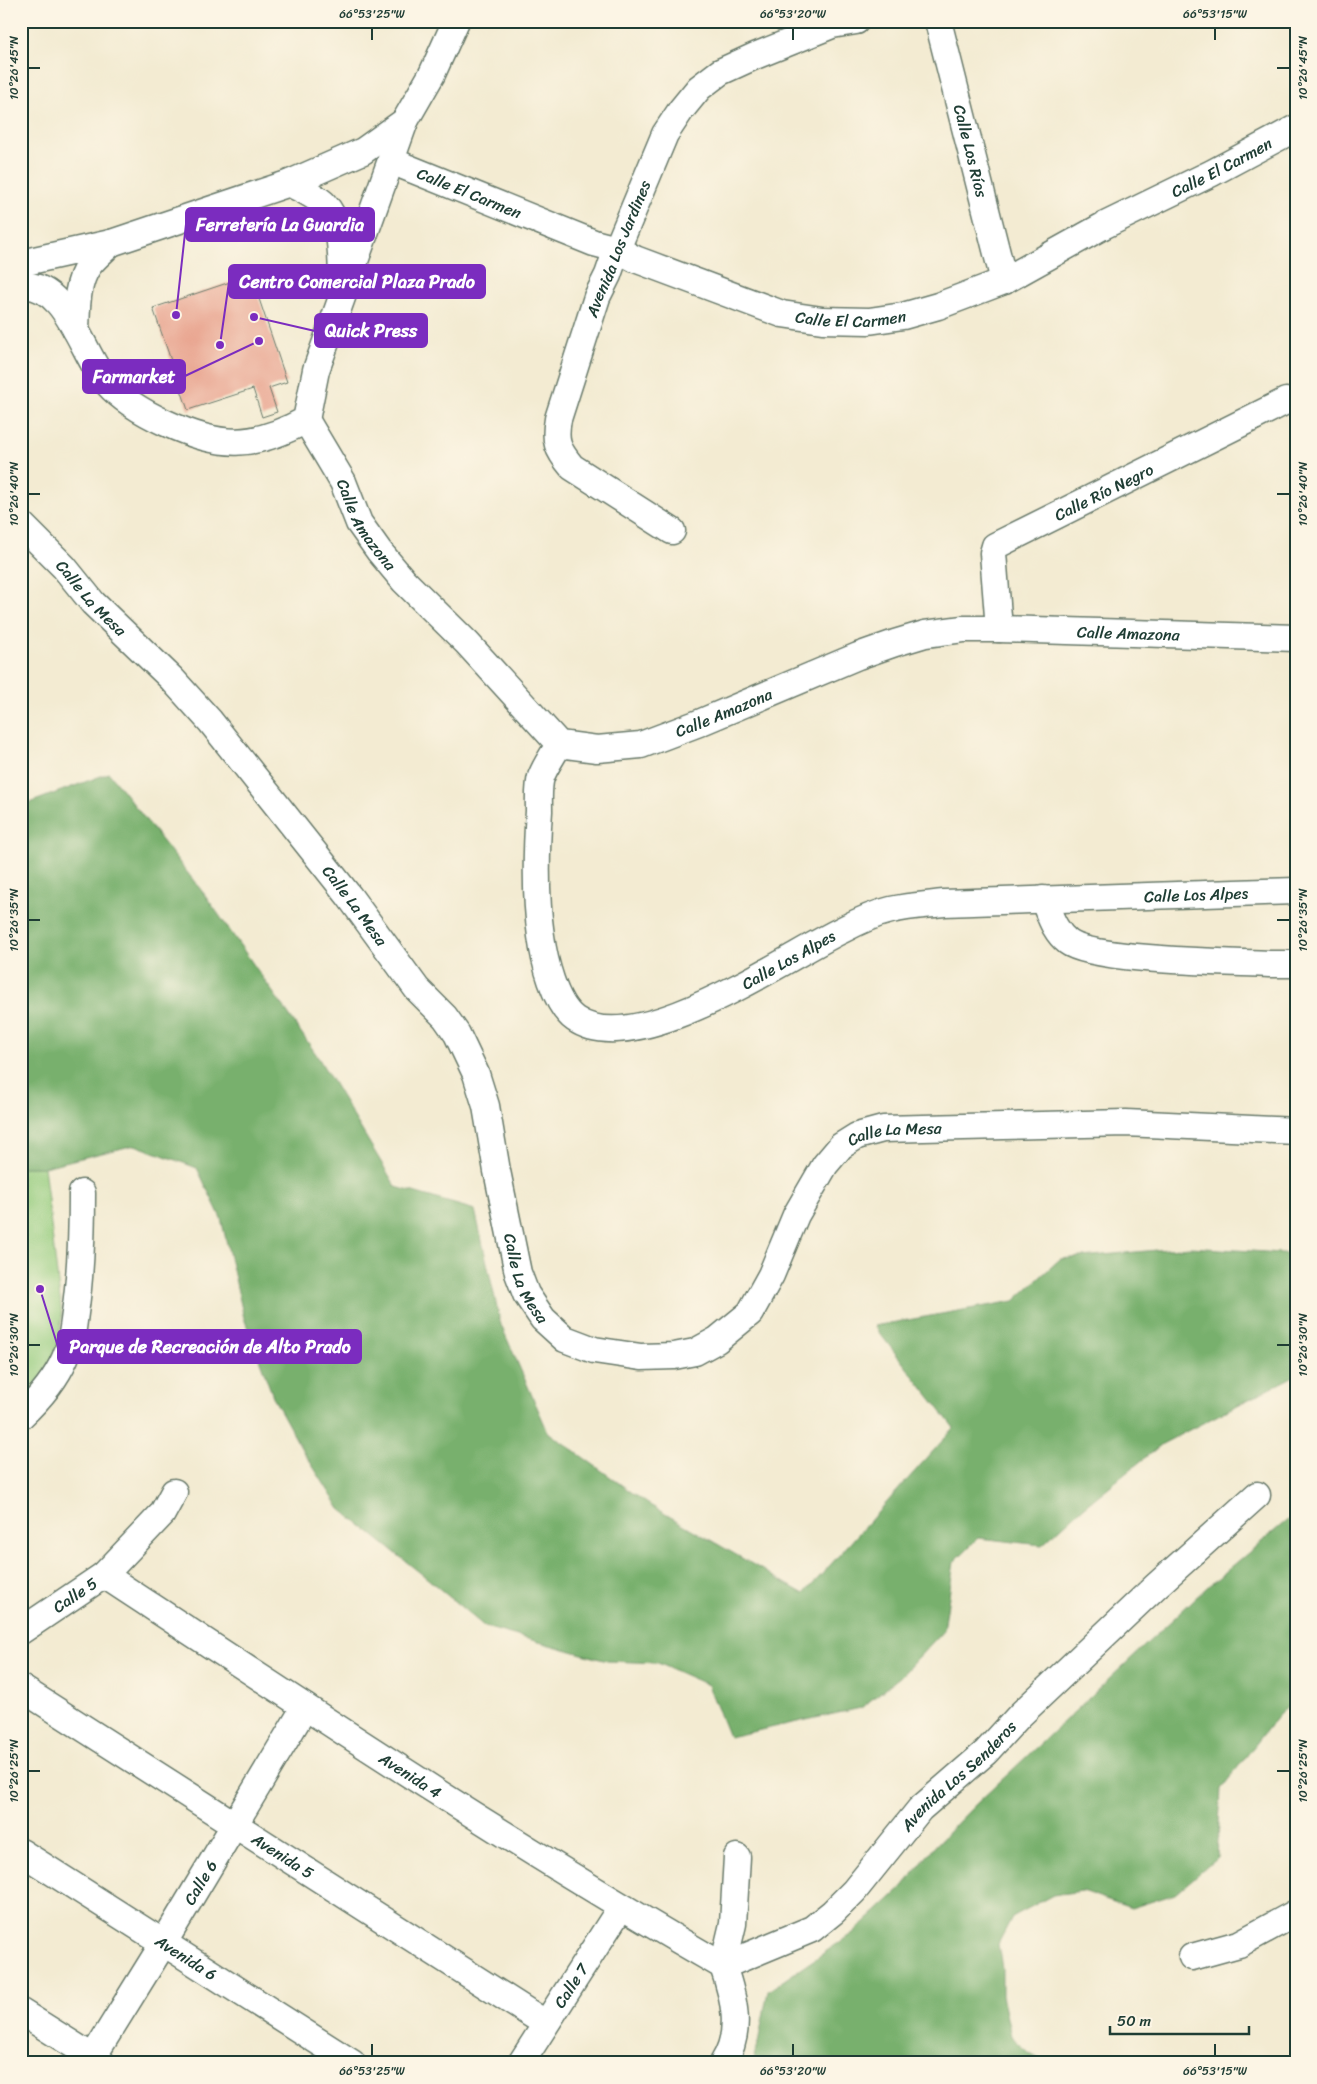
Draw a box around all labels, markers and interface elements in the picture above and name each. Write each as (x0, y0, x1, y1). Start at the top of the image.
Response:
text: 66°53'25"W (339, 3, 406, 25)
text: 66°53'20"W (760, 3, 827, 25)
text: 66°53'15"W (1183, 3, 1248, 25)
text: 10°26'45"N (3, 35, 25, 100)
text: 10°26'45"N (1292, 35, 1314, 100)
street label: Calle Los Ríos (945, 101, 997, 201)
street label: Calle El Carmen (1166, 129, 1278, 205)
street label: Calle El Carmen (413, 158, 527, 227)
street label: Avenida Los Jardines (577, 175, 659, 322)
callout: Ferretería La Guardia (186, 208, 374, 241)
text: Ferretería La Guardia (195, 209, 365, 241)
callout: Centro Comercial Plaza Prado (229, 265, 485, 298)
text: Centro Comercial Plaza Prado (238, 266, 476, 298)
street label: Calle El Carmen (794, 301, 908, 336)
callout: Quick Press (315, 314, 427, 347)
text: Quick Press (325, 315, 418, 347)
callout: Farmarket (83, 360, 185, 393)
text: Farmarket (92, 361, 175, 393)
street label: Calle Río Negro (1049, 455, 1159, 529)
text: 10°26'40"N (3, 461, 25, 526)
text: 10°26'40"N (1292, 461, 1314, 526)
street label: Calle Amazona (329, 474, 405, 578)
street label: Calle La Mesa (49, 552, 135, 644)
street label: Calle Amazona (1076, 617, 1181, 649)
street label: Calle Amazona (671, 679, 778, 745)
street label: Calle La Mesa (315, 858, 396, 953)
street label: Calle Los Alpes (1144, 878, 1249, 911)
text: 10°26'35"N (3, 888, 25, 952)
text: 10°26'35"N (1292, 888, 1314, 952)
street label: Calle Los Alpes (736, 921, 841, 997)
street label: Calle La Mesa (841, 1113, 943, 1154)
street label: Calle La Mesa (496, 1231, 557, 1330)
text: 10°26'30"N (3, 1313, 25, 1377)
text: 10°26'30"N (1292, 1313, 1314, 1377)
callout: Parque de Recreación de Alto Prado (58, 1330, 361, 1363)
text: Parque de Recreación de Alto Prado (69, 1331, 351, 1363)
street label: Calle 5 (46, 1569, 104, 1620)
street label: Avenida Los Senderos (892, 1713, 1024, 1839)
text: 10°26'25"N (3, 1739, 25, 1803)
text: 10°26'25"N (1292, 1739, 1314, 1803)
street label: Avenida 4 (372, 1743, 448, 1806)
street label: Avenida 5 (245, 1824, 320, 1887)
street label: Calle 6 (175, 1854, 225, 1910)
street label: Avenida 6 (149, 1926, 223, 1988)
street label: Calle 7 (545, 1956, 596, 2014)
scale bar (1110, 2004, 1248, 2036)
text: 50 m (1117, 2008, 1152, 2034)
text: 66°53'25"W (339, 2060, 406, 2082)
text: 66°53'20"W (760, 2060, 827, 2082)
text: 66°53'15"W (1183, 2060, 1248, 2082)

